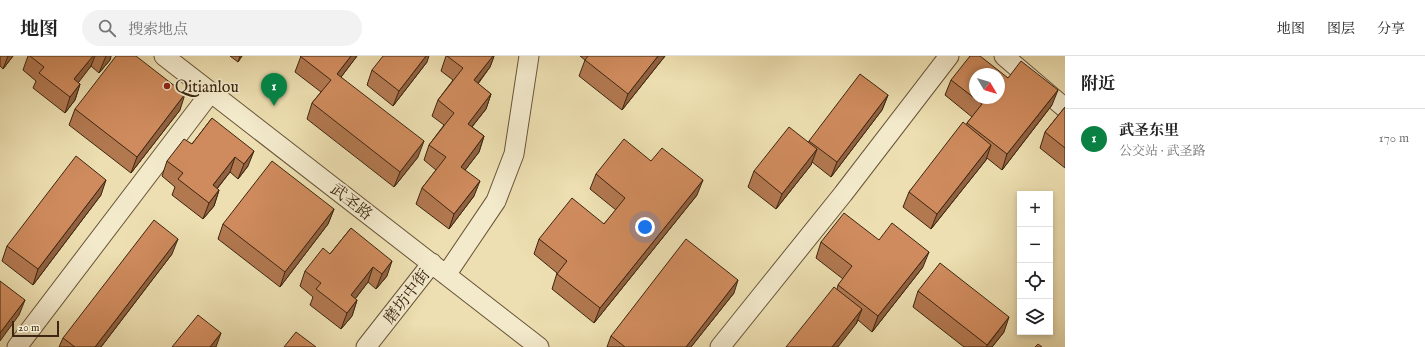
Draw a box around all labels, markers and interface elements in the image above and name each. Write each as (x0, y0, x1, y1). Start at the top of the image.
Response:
search box (82, 10, 362, 46)
icon: search (96, 17, 118, 39)
text: 地图 (20, 18, 58, 42)
text: 搜索地点 (128, 20, 188, 39)
text: 地图 (1277, 20, 1305, 38)
text: 图层 (1327, 20, 1355, 38)
text: 分享 (1377, 20, 1405, 38)
north arrow (969, 68, 1005, 104)
pin: 1 (261, 73, 287, 106)
text: 附近 (1081, 74, 1115, 95)
place label: Qitianlou (175, 78, 239, 98)
marker: Qitianlou (162, 81, 172, 91)
text: 武圣东里 (1119, 121, 1179, 140)
text: 1 (1092, 130, 1096, 147)
text: 170 m (1379, 130, 1409, 147)
text: 公交站 · 武圣路 (1119, 143, 1206, 160)
street label: 武圣路 (326, 180, 376, 225)
map controls (1017, 191, 1053, 335)
button: + (1017, 191, 1053, 227)
your location (635, 217, 655, 237)
button: − (1017, 227, 1053, 263)
button: locate (1017, 263, 1053, 299)
street label: 磨坊中街 (380, 266, 435, 329)
button: layers (1017, 299, 1053, 335)
scale bar (12, 319, 59, 338)
text: 20 m (18, 321, 39, 335)

